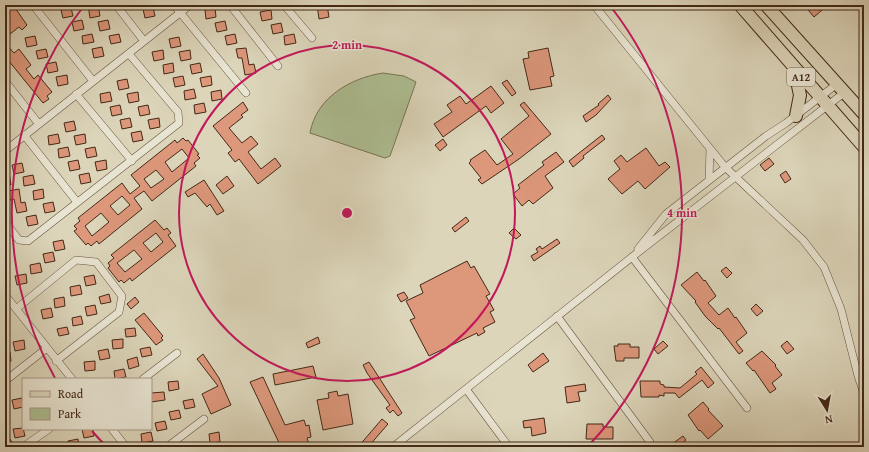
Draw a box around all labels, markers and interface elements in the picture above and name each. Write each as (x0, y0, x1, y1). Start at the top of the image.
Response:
text: 2 min (332, 36, 362, 53)
road number: A12 (787, 68, 815, 86)
text: 4 min (667, 204, 697, 221)
centre of rings (340, 206, 354, 220)
legend (22, 378, 152, 430)
text: Road (58, 385, 84, 402)
north arrow (807, 390, 847, 430)
text: Park (58, 405, 82, 422)
text: N (823, 411, 834, 428)

